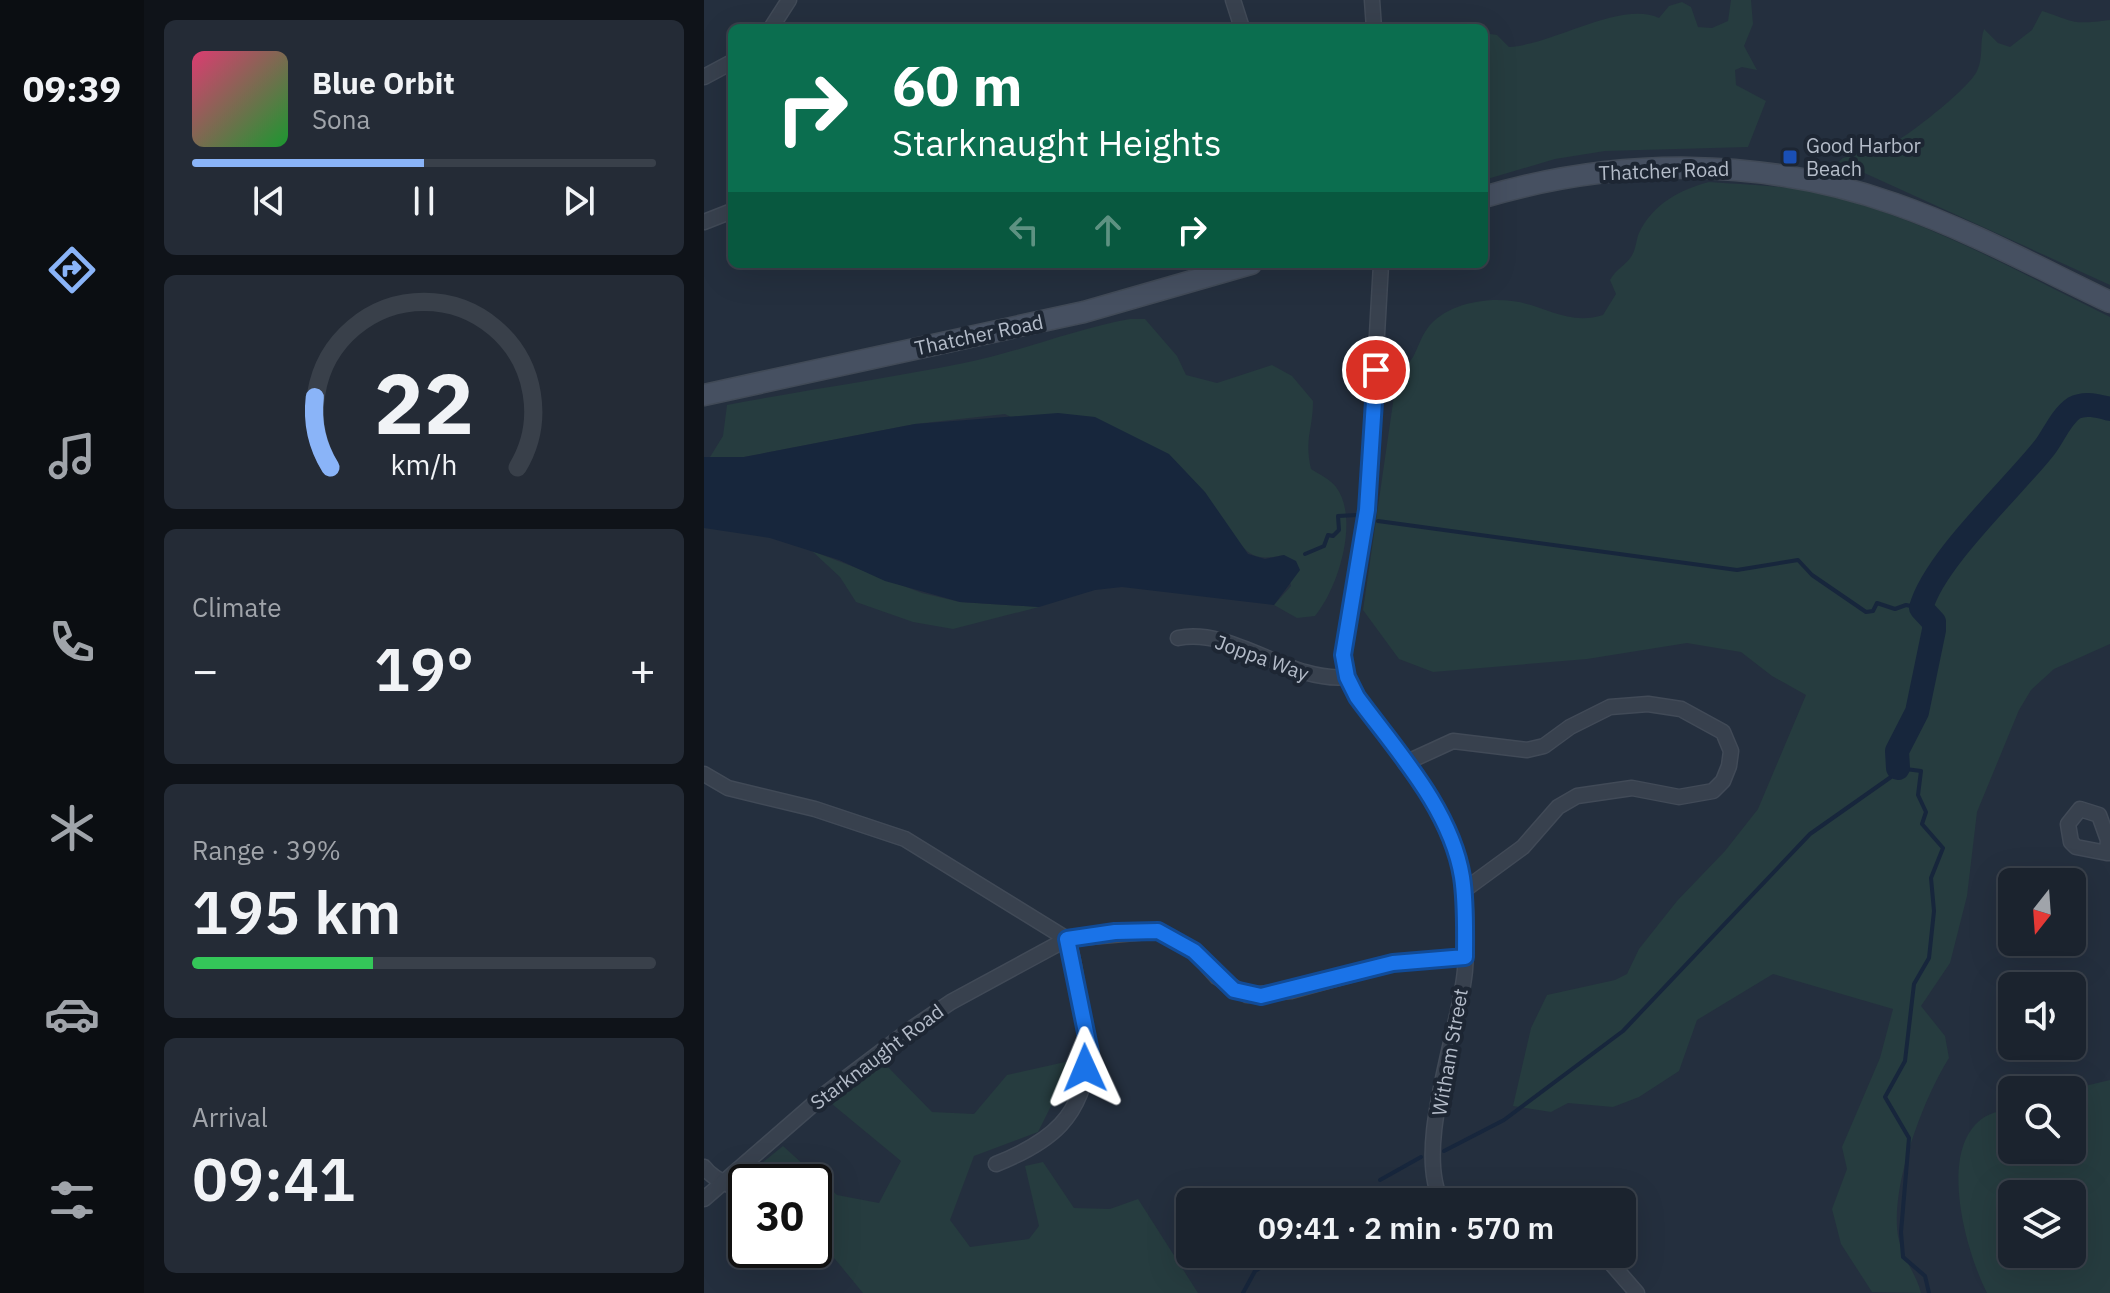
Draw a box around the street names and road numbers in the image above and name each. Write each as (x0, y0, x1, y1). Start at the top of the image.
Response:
street label: Thatcher Road (1598, 155, 1730, 186)
street label: Thatcher Road (912, 308, 1046, 361)
street label: Joppa Way (1211, 628, 1313, 687)
street label: Witham Street (1425, 986, 1474, 1118)
street label: Starknaught Road (805, 998, 949, 1116)

